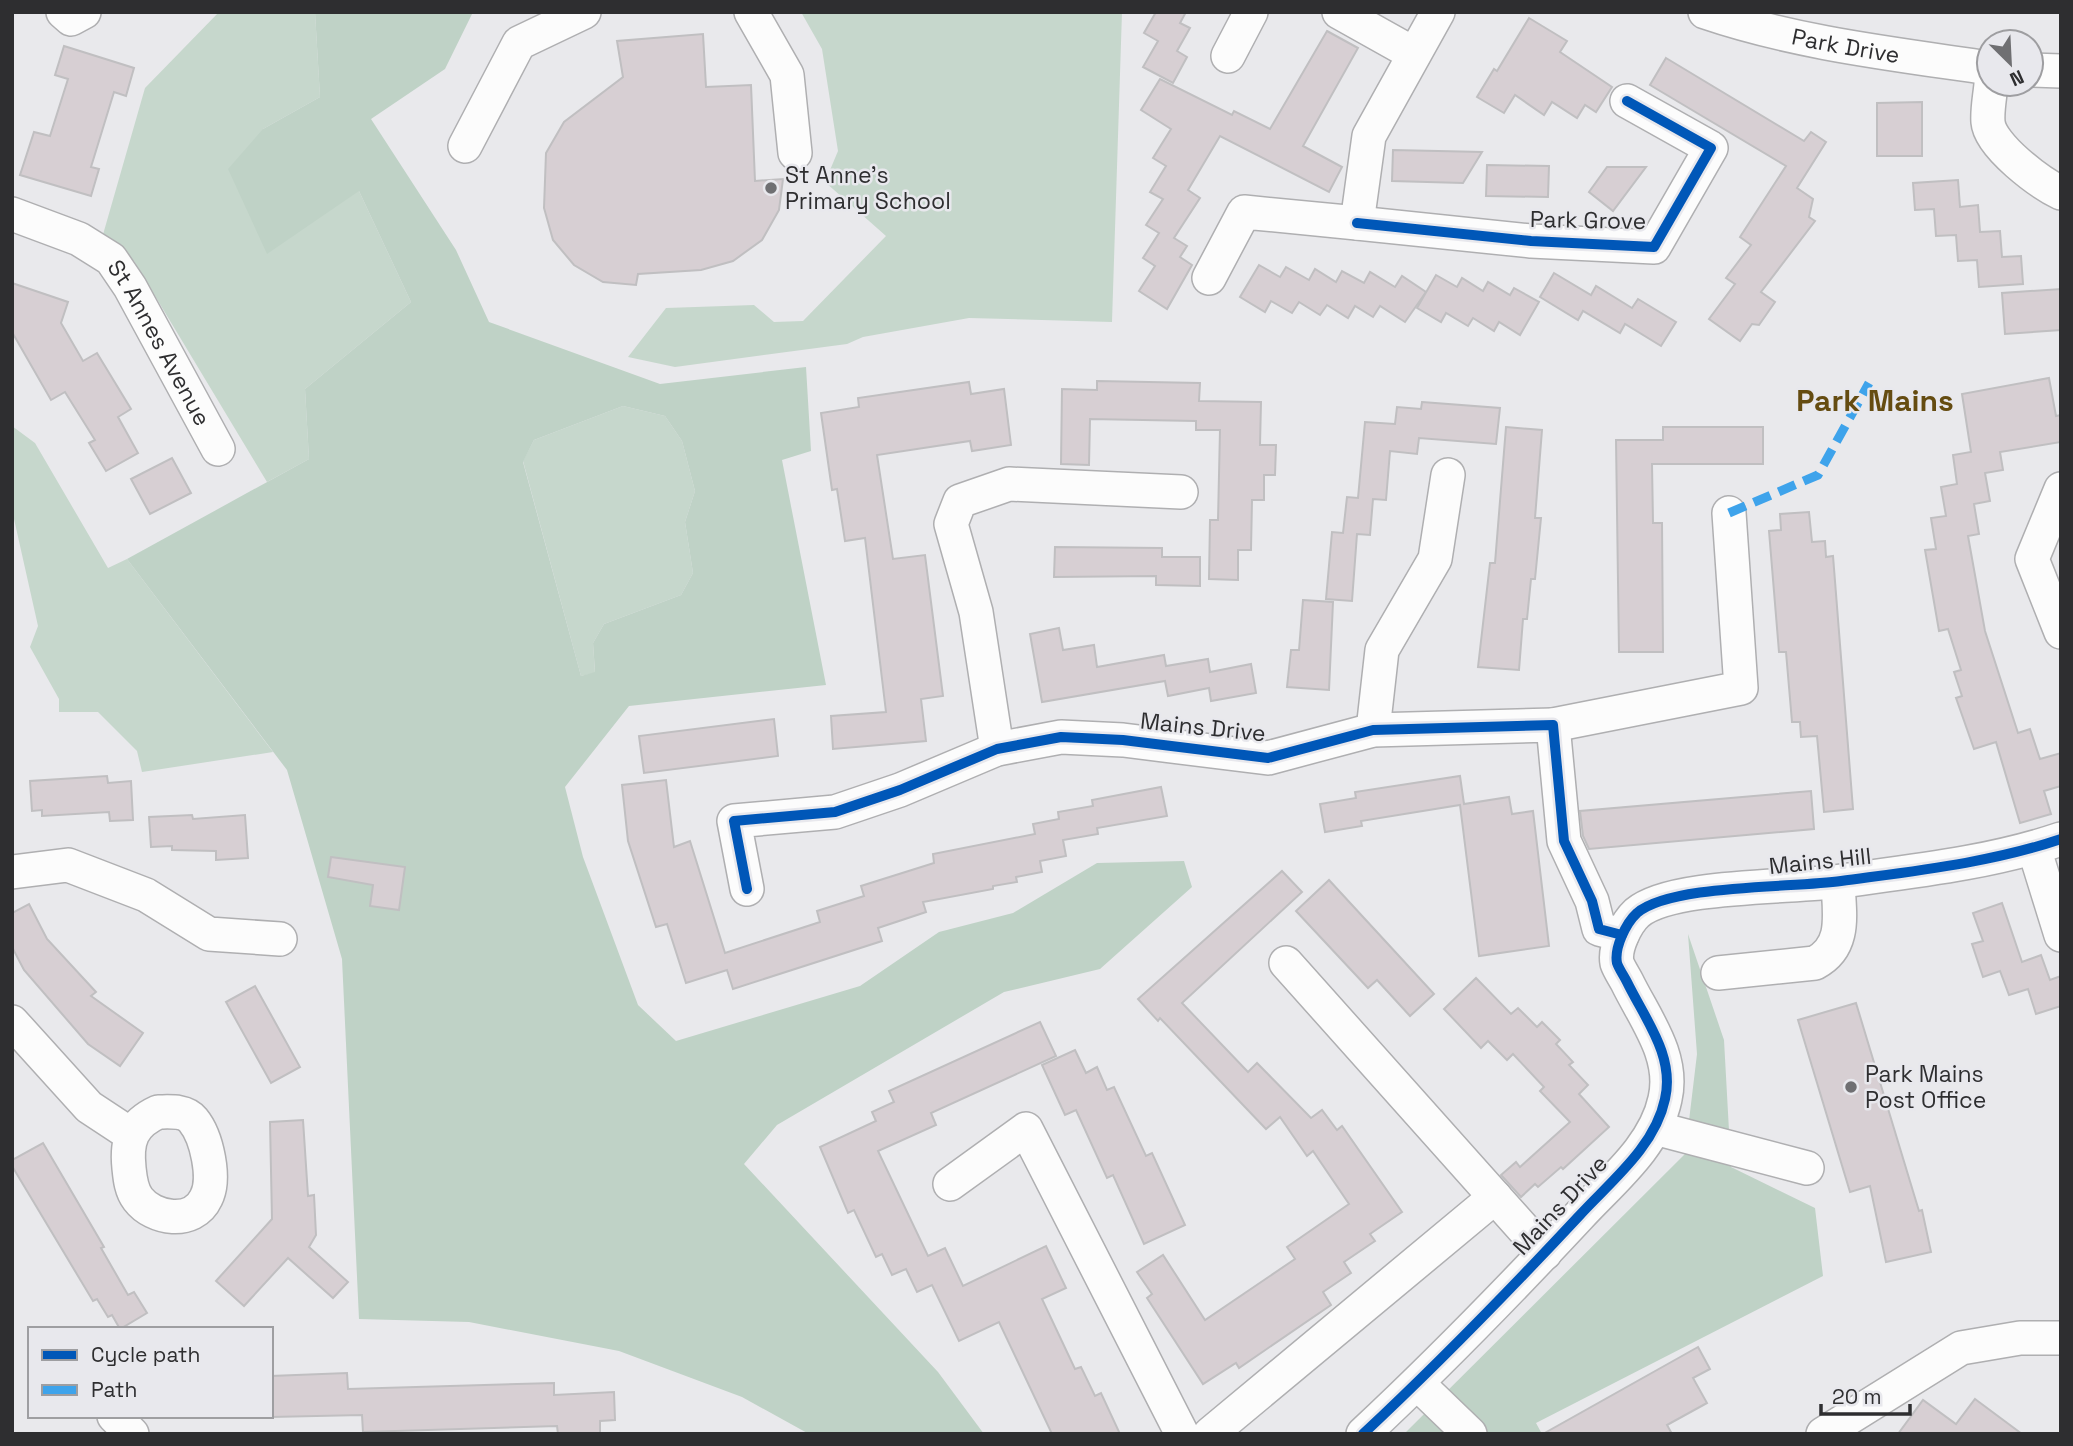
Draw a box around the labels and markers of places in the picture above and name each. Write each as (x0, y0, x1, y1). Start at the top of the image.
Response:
place label: St Anne's Primary School (785, 160, 951, 216)
marker: St Anne's Primary School (763, 180, 779, 196)
place label: Park Mains Post Office (1865, 1059, 1986, 1115)
marker: Park Mains Post Office (1843, 1079, 1859, 1095)

